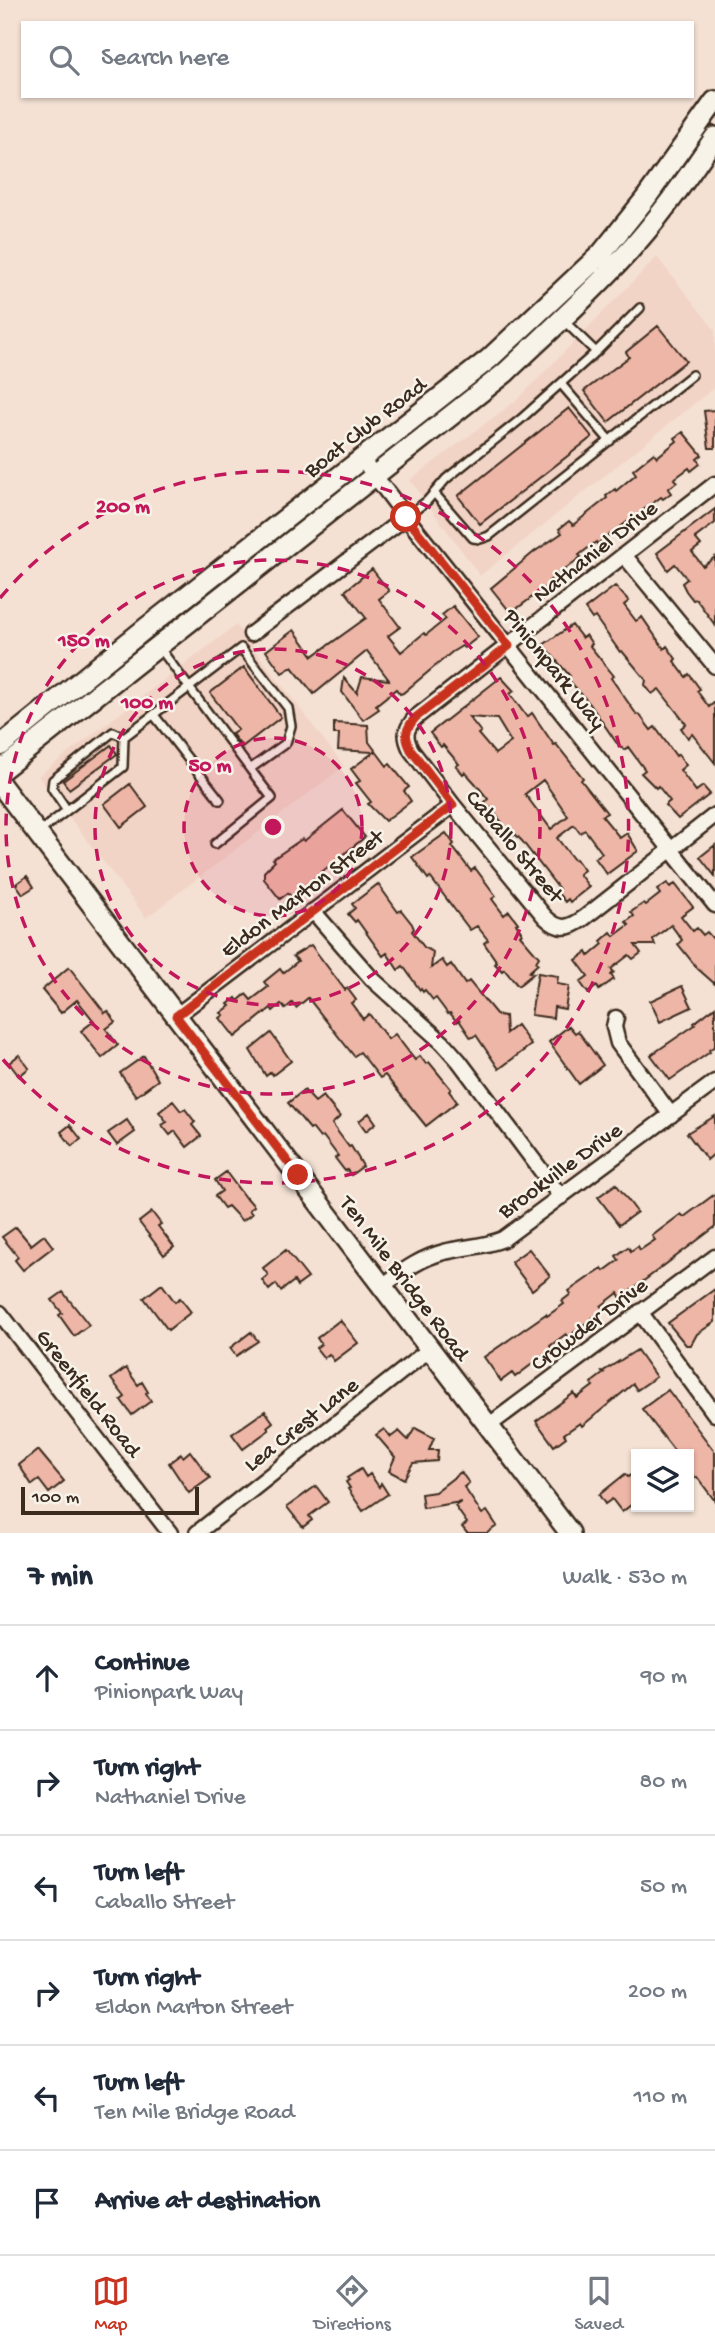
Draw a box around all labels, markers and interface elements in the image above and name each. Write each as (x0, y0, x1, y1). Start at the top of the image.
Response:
search box (21, 21, 694, 98)
icon: search (45, 41, 83, 79)
text: Search here (101, 44, 229, 75)
street label: Boat Club Road (299, 372, 434, 485)
street label: Nathaniel Drive (528, 495, 665, 610)
text: 200 m (96, 496, 150, 521)
route start (390, 501, 421, 532)
street label: Pinionpark Way (496, 603, 610, 736)
text: 150 m (57, 630, 110, 655)
text: 100 m (120, 692, 173, 717)
text: 50 m (189, 755, 232, 780)
street label: Caballo Street (458, 785, 569, 910)
centre of rings (261, 815, 285, 839)
street label: Eldon Marton Street (216, 824, 391, 965)
street label: Brookville Drive (493, 1117, 629, 1226)
route end (282, 1159, 313, 1190)
street label: Ten Mile Bridge Road (331, 1190, 475, 1368)
street label: Crowder Drive (526, 1272, 655, 1379)
street label: Greenfield Road (29, 1325, 147, 1465)
street label: Lea Crest Lane (239, 1372, 366, 1479)
map controls (631, 1449, 694, 1512)
button: layers (631, 1449, 694, 1512)
scale bar (21, 1484, 200, 1516)
text: 100 m (32, 1487, 79, 1510)
text: 7 min (28, 1561, 93, 1596)
text: Walk · 530 m (562, 1565, 687, 1592)
text: Continue (95, 1649, 189, 1680)
icon: ahead (28, 1659, 66, 1697)
text: 90 m (641, 1664, 687, 1691)
text: Pinionpark Way (95, 1680, 243, 1707)
text: Turn right (95, 1754, 199, 1785)
icon: right (28, 1764, 66, 1802)
text: 80 m (640, 1769, 687, 1796)
text: Nathaniel Drive (95, 1785, 246, 1812)
text: Turn left (95, 1859, 183, 1890)
icon: left (28, 1869, 66, 1907)
text: 50 m (640, 1874, 687, 1901)
text: Caballo Street (95, 1890, 234, 1917)
text: Turn right (95, 1964, 199, 1995)
icon: right (28, 1974, 66, 2012)
text: 200 m (628, 1979, 687, 2006)
text: Eldon Marton Street (95, 1995, 292, 2022)
text: Turn left (95, 2069, 183, 2100)
icon: left (28, 2079, 66, 2117)
text: 110 m (634, 2084, 687, 2111)
text: Ten Mile Bridge Road (95, 2100, 294, 2127)
icon: arrive (28, 2184, 66, 2222)
text: Arrive at destination (95, 2187, 320, 2218)
tab: Map (92, 2272, 130, 2337)
tab: Directions (314, 2272, 391, 2337)
tab: Saved (574, 2272, 623, 2337)

